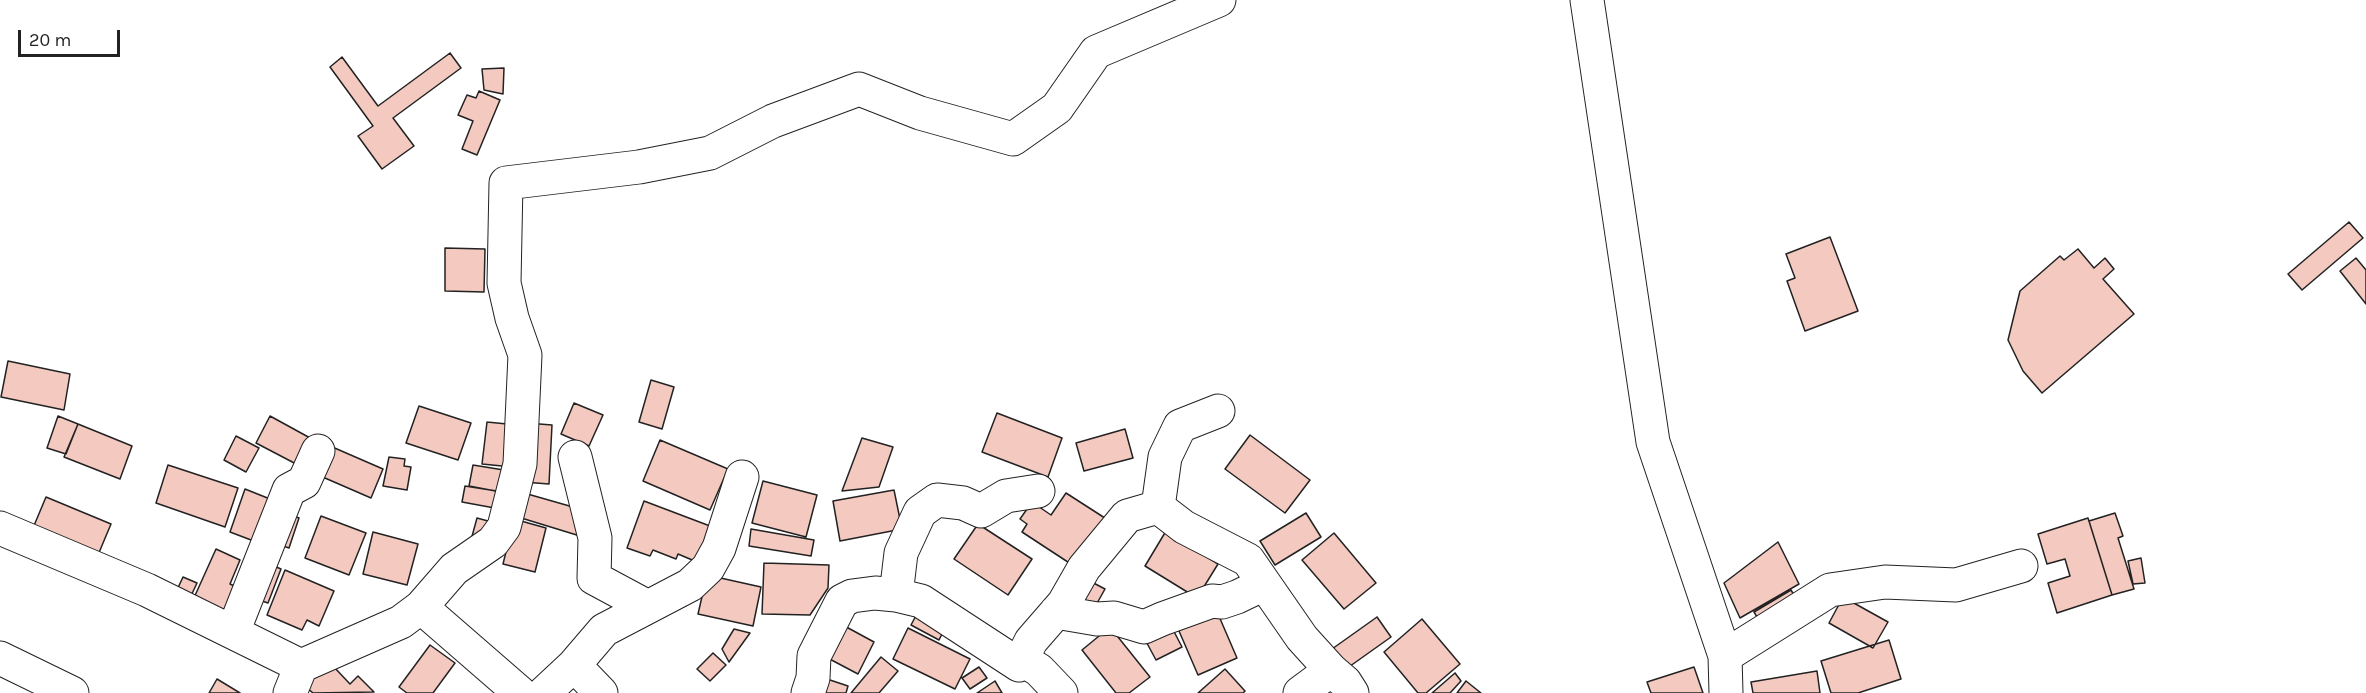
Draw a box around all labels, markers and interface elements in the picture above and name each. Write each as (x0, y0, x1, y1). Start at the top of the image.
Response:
scale bar (21, 18, 123, 56)
text: 20 m (29, 29, 71, 51)

